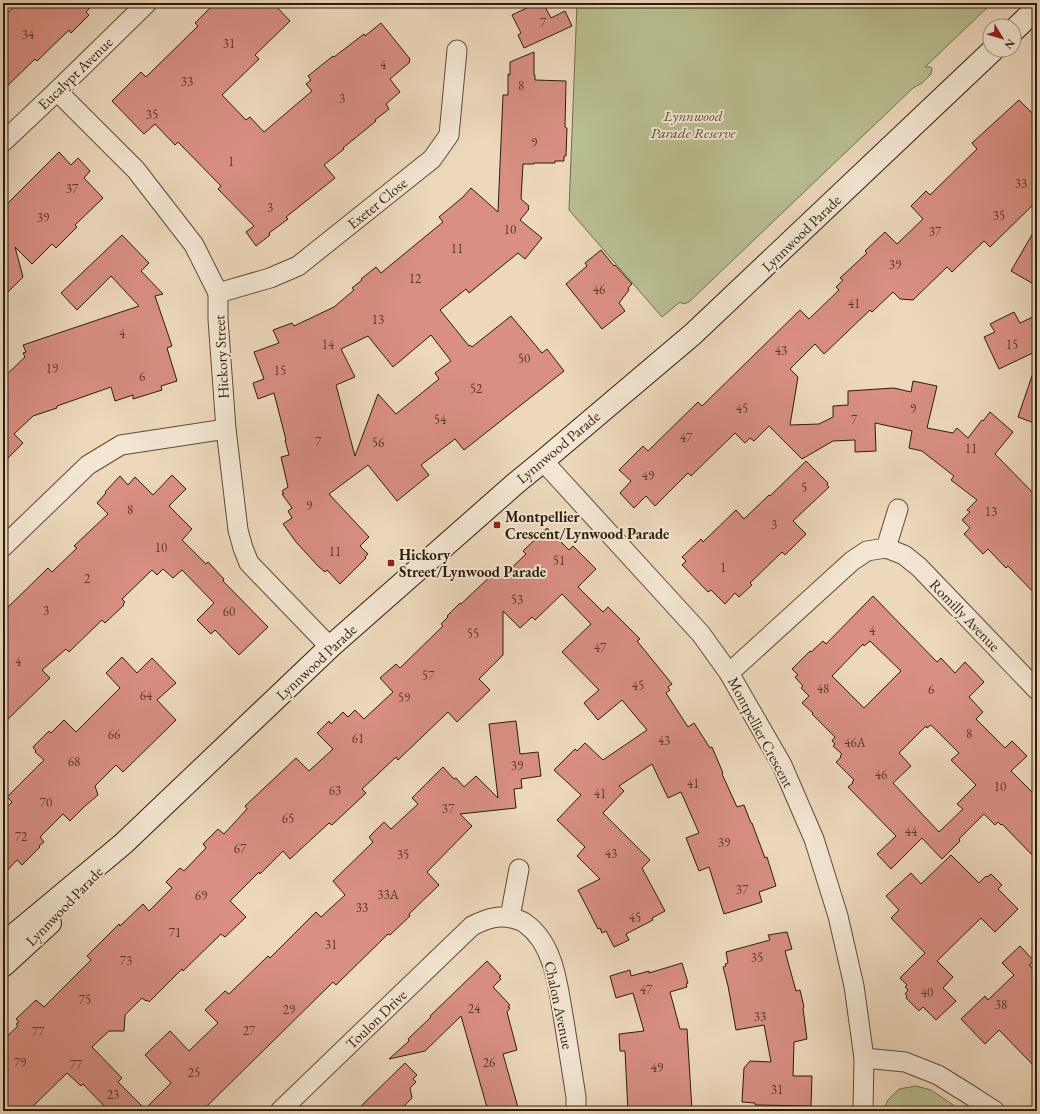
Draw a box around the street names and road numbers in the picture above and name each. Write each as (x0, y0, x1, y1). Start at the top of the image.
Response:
street label: Eucalypt Avenue (34, 32, 117, 114)
street label: Exeter Close (343, 173, 411, 233)
street label: Lynnwood Parade (757, 190, 845, 276)
street label: Hickory Street (209, 314, 233, 399)
street label: Lynnwood Parade (512, 406, 604, 487)
street label: Romilly Avenue (926, 575, 1004, 655)
street label: Lynnwood Parade (272, 620, 360, 704)
street label: Montpellier Crescent (724, 674, 798, 791)
street label: Lynnwood Parade (21, 862, 107, 950)
street label: Chalon Avenue (540, 959, 578, 1051)
street label: Toulon Drive (341, 985, 411, 1053)

